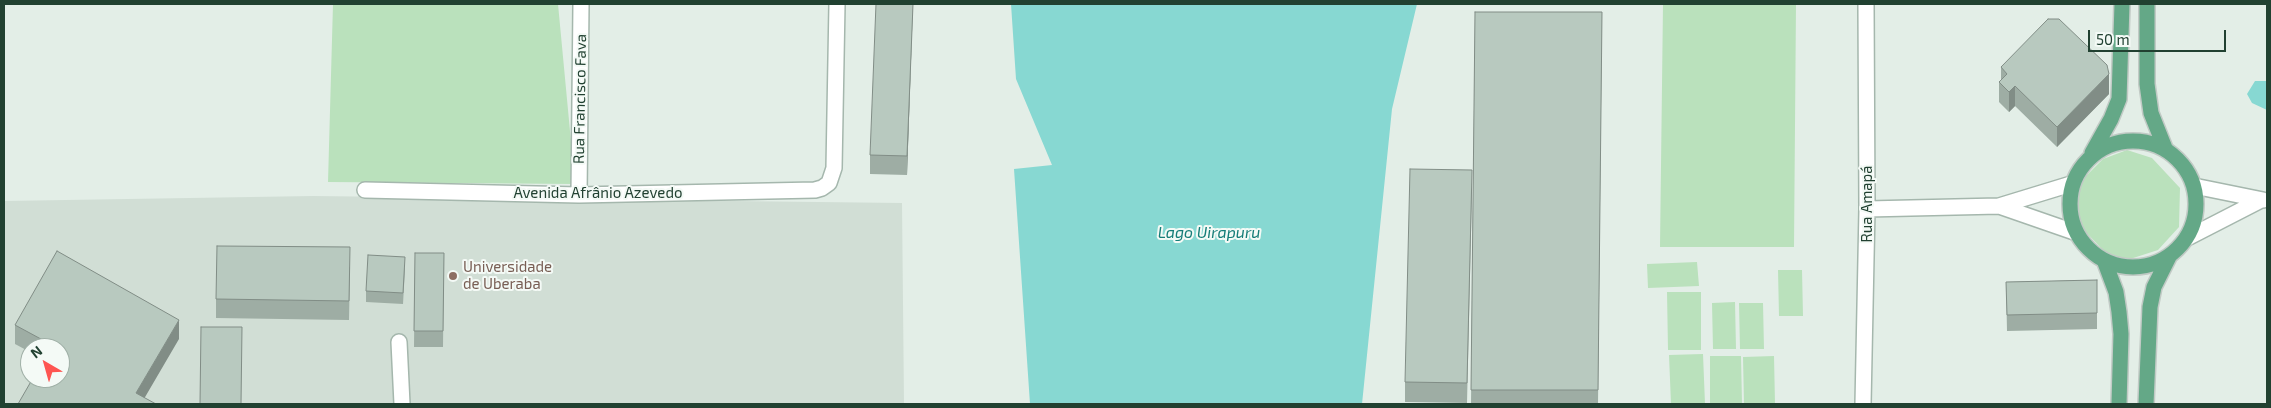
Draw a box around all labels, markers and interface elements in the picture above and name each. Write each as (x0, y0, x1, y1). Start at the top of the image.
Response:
scale bar (2091, 20, 2228, 52)
text: 50 m (2096, 30, 2130, 48)
street label: Rua Francisco Fava (570, 34, 590, 164)
street label: Rua Amapá (1858, 165, 1876, 243)
street label: Avenida Afrânio Azevedo (513, 184, 683, 202)
water label: Lago Uirapuru (1158, 223, 1260, 243)
place label: Universidade de Uberaba (463, 258, 552, 293)
marker: Universidade de Uberaba (447, 270, 459, 282)
north arrow (20, 338, 70, 388)
text: N (27, 342, 45, 361)

